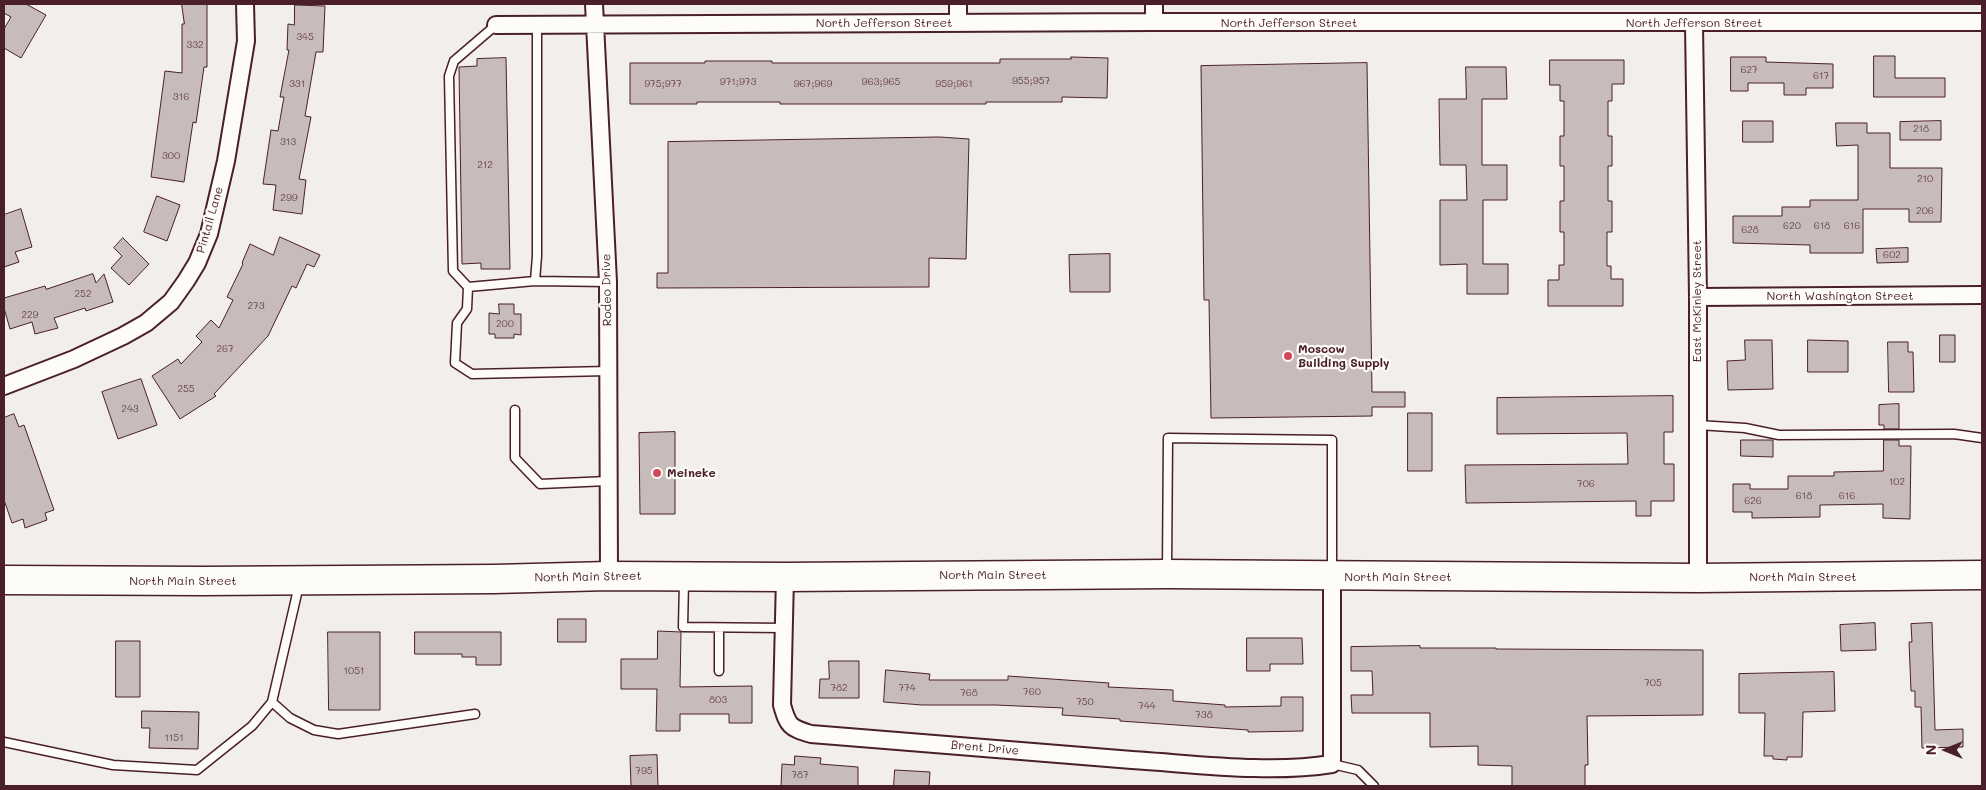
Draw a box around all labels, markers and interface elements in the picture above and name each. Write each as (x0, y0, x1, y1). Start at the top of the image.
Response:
street label: North Jefferson Street (816, 16, 952, 30)
street label: North Jefferson Street (1221, 16, 1357, 30)
street label: North Jefferson Street (1626, 16, 1762, 30)
house number: 345 (296, 31, 314, 43)
house number: 332 (186, 39, 204, 51)
house number: 627 (1740, 64, 1758, 76)
house number: 617 (1813, 70, 1829, 82)
house number: 955;957 (1012, 75, 1050, 87)
house number: 971;973 (720, 76, 756, 88)
house number: 963;965 (862, 76, 900, 88)
house number: 331 (289, 78, 305, 90)
house number: 975;977 (644, 78, 682, 90)
house number: 967;969 (794, 78, 832, 90)
house number: 959;961 (935, 78, 973, 90)
house number: 316 (173, 91, 189, 103)
house number: 218 (1913, 123, 1929, 135)
house number: 313 (280, 136, 296, 148)
house number: 300 (162, 150, 180, 162)
house number: 212 (477, 159, 493, 171)
house number: 210 (1917, 173, 1933, 185)
street label: Pintail Lane (194, 185, 226, 255)
house number: 299 (280, 192, 298, 204)
house number: 206 (1916, 205, 1934, 217)
house number: 620 (1783, 220, 1801, 232)
house number: 618 (1814, 220, 1830, 232)
house number: 616 (1844, 220, 1860, 232)
house number: 628 (1741, 224, 1759, 236)
street label: East McKinley Street (1690, 240, 1704, 362)
house number: 602 (1883, 249, 1901, 261)
street label: Rodeo Drive (599, 254, 615, 326)
house number: 252 (75, 288, 91, 300)
street label: North Washington Street (1767, 289, 1913, 303)
house number: 273 (248, 300, 264, 312)
house number: 229 (21, 309, 39, 321)
house number: 200 (496, 318, 514, 330)
place label: Moscow Building Supply (1298, 342, 1390, 370)
house number: 267 (216, 343, 234, 355)
marker: Moscow Building Supply (1282, 350, 1294, 362)
house number: 255 (177, 383, 195, 395)
house number: 243 (121, 403, 139, 415)
place label: Meineke (667, 466, 716, 480)
marker: Meineke (651, 467, 663, 479)
house number: 102 (1889, 476, 1905, 488)
house number: 706 (1577, 478, 1595, 490)
house number: 618 (1796, 490, 1812, 502)
house number: 616 (1839, 490, 1855, 502)
house number: 626 (1744, 495, 1762, 507)
street label: North Main Street (939, 568, 1047, 582)
street label: North Main Street (534, 569, 642, 585)
street label: North Main Street (1344, 570, 1452, 584)
street label: North Main Street (1749, 570, 1857, 584)
street label: North Main Street (129, 574, 237, 588)
house number: 1051 (344, 665, 364, 677)
house number: 705 (1644, 677, 1662, 689)
house number: 782 (830, 682, 848, 694)
house number: 774 (899, 682, 915, 694)
house number: 760 (1023, 686, 1041, 698)
house number: 768 (960, 687, 978, 699)
house number: 803 (709, 694, 727, 706)
house number: 750 (1076, 696, 1094, 708)
house number: 744 (1138, 700, 1156, 712)
house number: 738 (1195, 709, 1213, 721)
north arrow (1921, 725, 1971, 775)
house number: 1151 (164, 732, 184, 744)
street label: Brent Drive (950, 738, 1020, 758)
text: N (1921, 745, 1940, 755)
house number: 795 (635, 765, 653, 777)
house number: 787 (791, 769, 809, 781)

